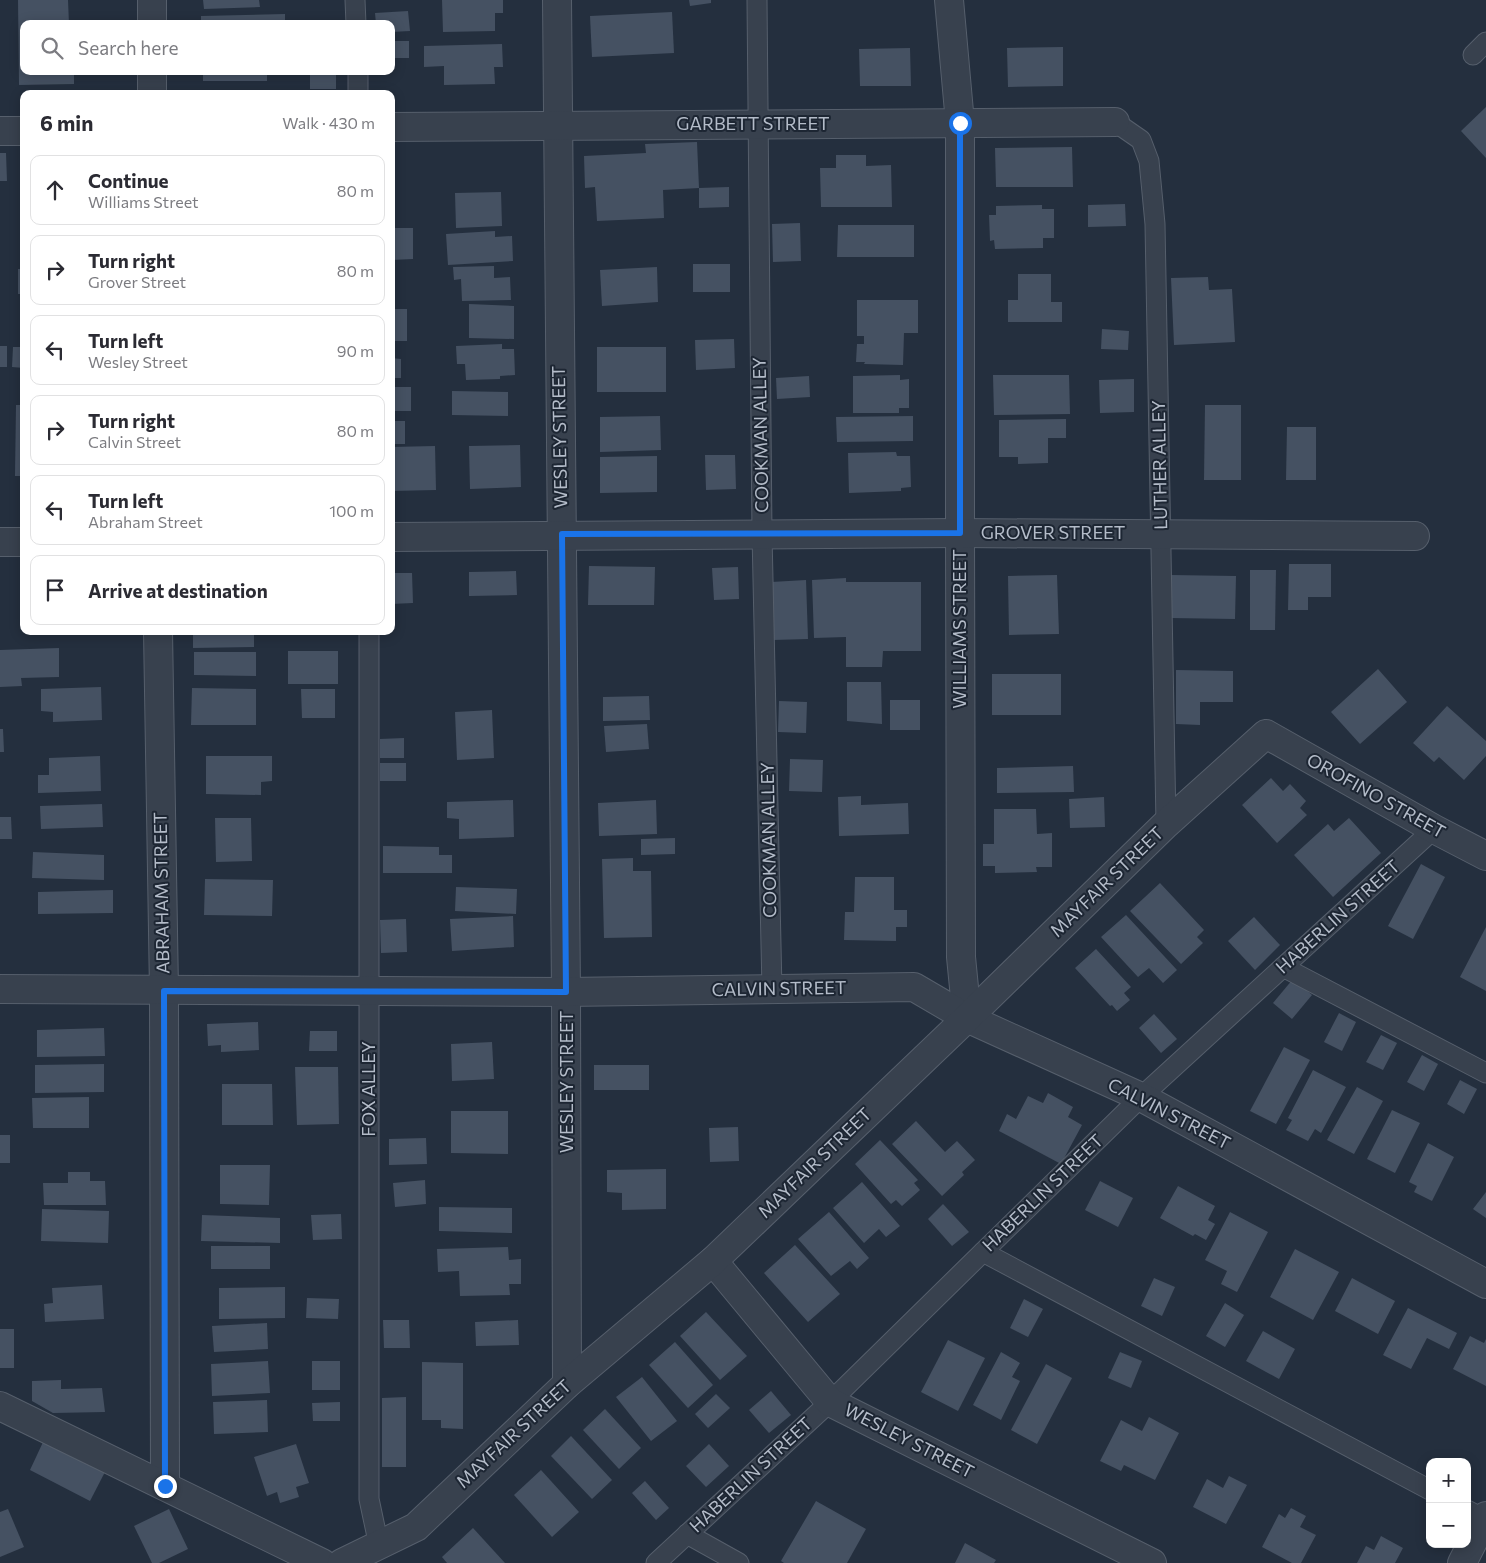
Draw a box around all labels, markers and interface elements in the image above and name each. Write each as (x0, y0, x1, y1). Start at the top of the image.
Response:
search box (20, 20, 395, 75)
icon: search (38, 34, 66, 62)
text: Search here (78, 36, 178, 59)
text: 6 min (40, 110, 93, 135)
street label: GARBETT STREET (676, 112, 830, 134)
route start (949, 112, 972, 135)
text: Walk · 430 m (282, 113, 375, 132)
text: Continue (88, 169, 168, 192)
icon: ahead (41, 176, 69, 204)
text: 80 m (337, 181, 374, 200)
text: Williams Street (88, 192, 199, 211)
text: Turn right (88, 249, 175, 272)
icon: right (41, 256, 69, 284)
text: 80 m (337, 261, 374, 280)
text: Grover Street (88, 272, 186, 291)
text: Turn left (88, 329, 163, 352)
icon: left (41, 336, 69, 364)
text: 90 m (337, 341, 374, 360)
text: Wesley Street (88, 352, 188, 371)
street label: COOKMAN ALLEY (748, 357, 772, 513)
street label: WESLEY STREET (547, 366, 571, 509)
street label: LUTHER ALLEY (1147, 400, 1171, 530)
text: Turn right (88, 409, 175, 432)
icon: right (41, 416, 69, 444)
text: 80 m (337, 421, 374, 440)
text: Calvin Street (88, 432, 181, 451)
text: Turn left (88, 489, 163, 512)
icon: left (41, 496, 69, 524)
text: 100 m (329, 501, 374, 520)
text: Abraham Street (88, 512, 203, 531)
street label: GROVER STREET (981, 521, 1125, 543)
street label: WILLIAMS STREET (948, 549, 970, 709)
icon: arrive (41, 576, 69, 604)
text: Arrive at destination (88, 579, 268, 602)
street label: OROFINO STREET (1303, 748, 1450, 842)
street label: COOKMAN ALLEY (756, 762, 780, 918)
street label: ABRAHAM STREET (149, 812, 173, 974)
street label: MAYFAIR STREET (1045, 822, 1168, 941)
street label: HABERLIN STREET (1271, 855, 1404, 978)
street label: CALVIN STREET (711, 976, 847, 1000)
street label: WESLEY STREET (555, 1011, 577, 1153)
street label: FOX ALLEY (357, 1041, 379, 1137)
street label: CALVIN STREET (1104, 1073, 1235, 1154)
street label: MAYFAIR STREET (753, 1103, 876, 1222)
street label: HABERLIN STREET (977, 1129, 1107, 1256)
street label: MAYFAIR STREET (451, 1374, 575, 1492)
street label: WESLEY STREET (841, 1398, 978, 1482)
street label: HABERLIN STREET (685, 1412, 816, 1537)
map controls (1426, 1458, 1471, 1548)
button: + (1426, 1458, 1471, 1503)
route end (154, 1475, 177, 1498)
button: − (1426, 1503, 1471, 1548)

